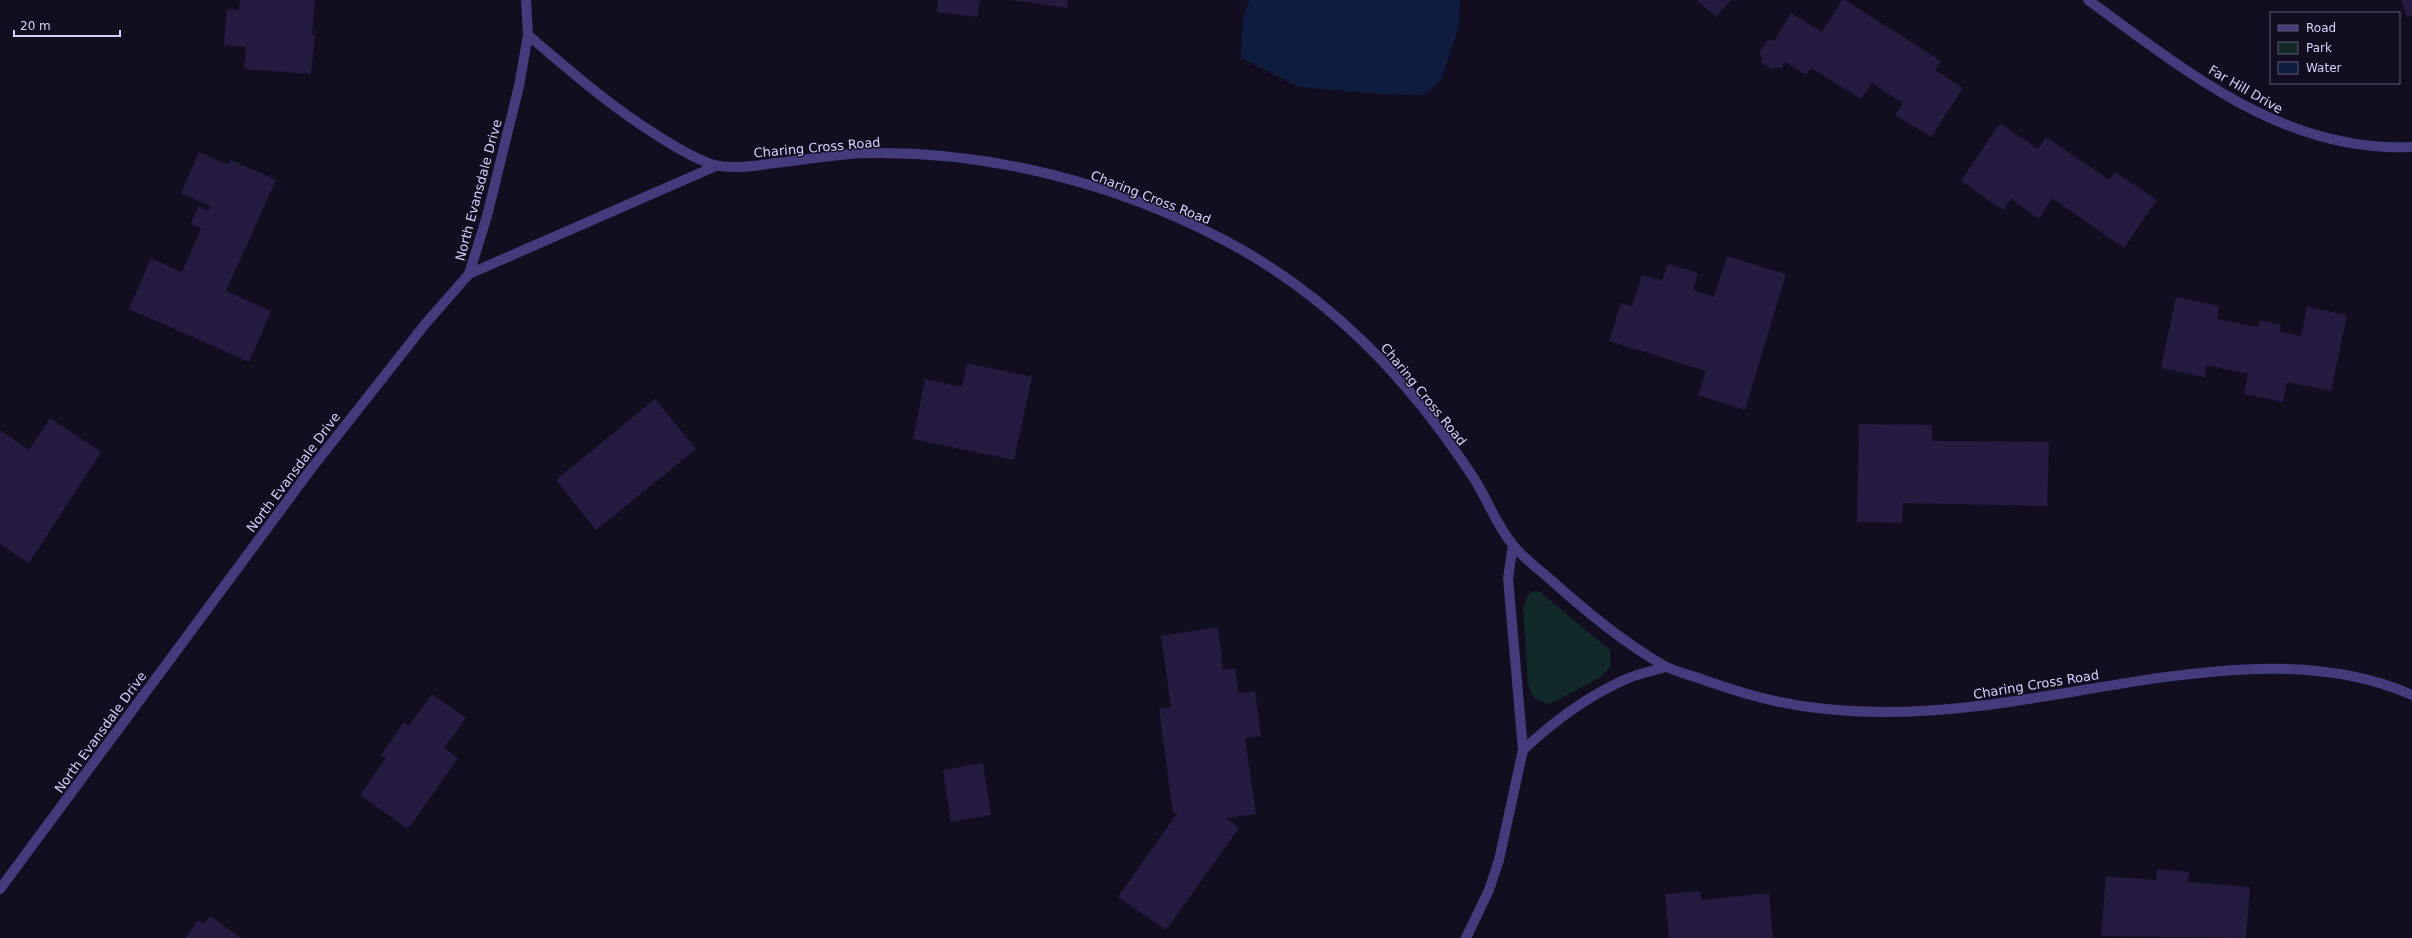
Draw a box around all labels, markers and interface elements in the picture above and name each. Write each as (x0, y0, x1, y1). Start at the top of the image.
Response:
scale bar (14, 12, 120, 38)
legend (2270, 12, 2400, 84)
text: 20 m (20, 19, 51, 33)
text: Road (2306, 21, 2336, 35)
text: Park (2306, 41, 2332, 55)
text: Water (2306, 61, 2342, 75)
street label: Far Hill Drive (2206, 62, 2286, 117)
street label: North Evansdale Drive (452, 118, 505, 263)
street label: Charing Cross Road (753, 134, 881, 161)
street label: Charing Cross Road (1089, 168, 1213, 227)
street label: Charing Cross Road (1378, 340, 1469, 448)
street label: North Evansdale Drive (243, 409, 343, 535)
street label: Charing Cross Road (1972, 667, 2100, 702)
street label: North Evansdale Drive (51, 669, 149, 796)

